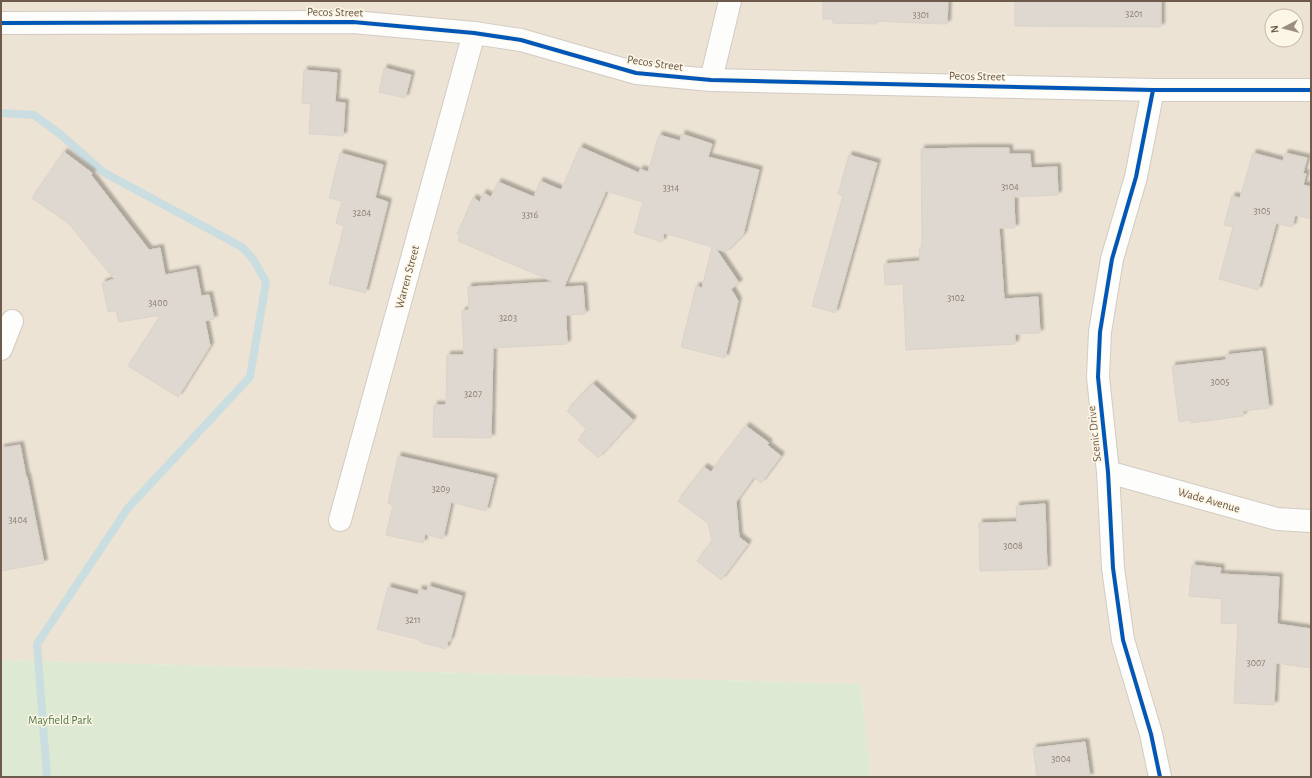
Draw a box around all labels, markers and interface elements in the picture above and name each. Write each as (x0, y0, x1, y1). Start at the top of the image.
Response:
street label: Pecos Street (307, 6, 363, 18)
north arrow (1264, 8, 1304, 48)
house number: 3201 (1125, 9, 1143, 19)
house number: 3301 (913, 10, 929, 20)
text: N (1269, 25, 1280, 34)
street label: Pecos Street (626, 53, 684, 73)
street label: Pecos Street (949, 70, 1005, 82)
house number: 3104 (1001, 182, 1019, 192)
house number: 3314 (663, 183, 679, 193)
house number: 3105 (1253, 206, 1271, 216)
house number: 3204 (353, 208, 372, 218)
house number: 3316 (522, 210, 538, 220)
street label: Warren Street (393, 244, 421, 310)
house number: 3102 (947, 293, 965, 303)
house number: 3400 (148, 298, 168, 308)
house number: 3203 (499, 313, 517, 323)
house number: 3005 (1211, 377, 1229, 387)
house number: 3207 (464, 389, 482, 399)
street label: Scenic Drive (1085, 405, 1103, 463)
house number: 3209 (432, 484, 451, 494)
street label: Wade Avenue (1176, 485, 1242, 515)
house number: 3404 (8, 515, 28, 525)
house number: 3008 (1003, 541, 1023, 551)
house number: 3211 (405, 615, 421, 625)
house number: 3007 (1247, 658, 1265, 668)
park label: Mayfield Park (28, 714, 92, 727)
house number: 3004 (1051, 754, 1071, 764)

